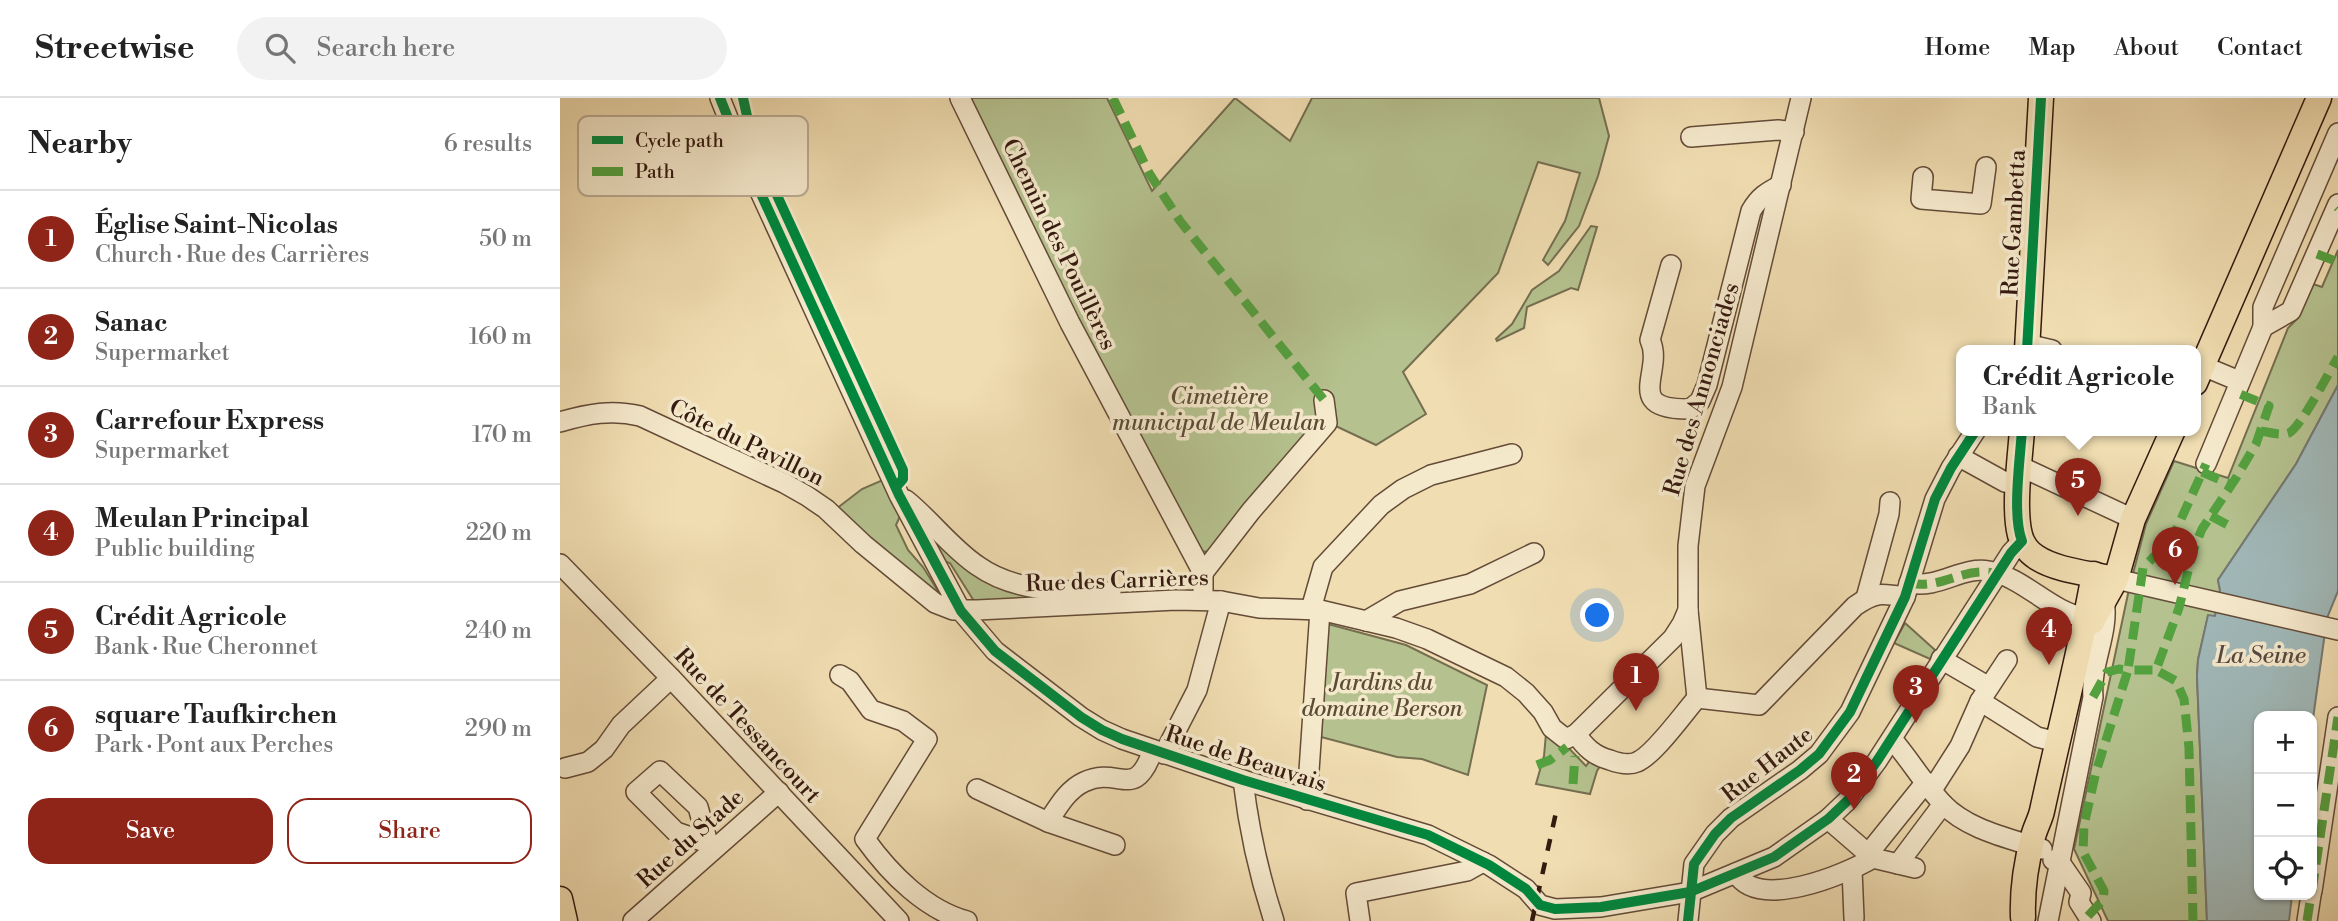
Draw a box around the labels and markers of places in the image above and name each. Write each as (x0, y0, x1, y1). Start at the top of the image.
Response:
pin: 5 (2055, 458, 2101, 516)
pin: 6 (2152, 527, 2198, 585)
pin: 4 (2026, 607, 2072, 665)
pin: 1 (1613, 653, 1659, 711)
pin: 3 (1893, 665, 1939, 723)
pin: 2 (1831, 752, 1877, 810)

